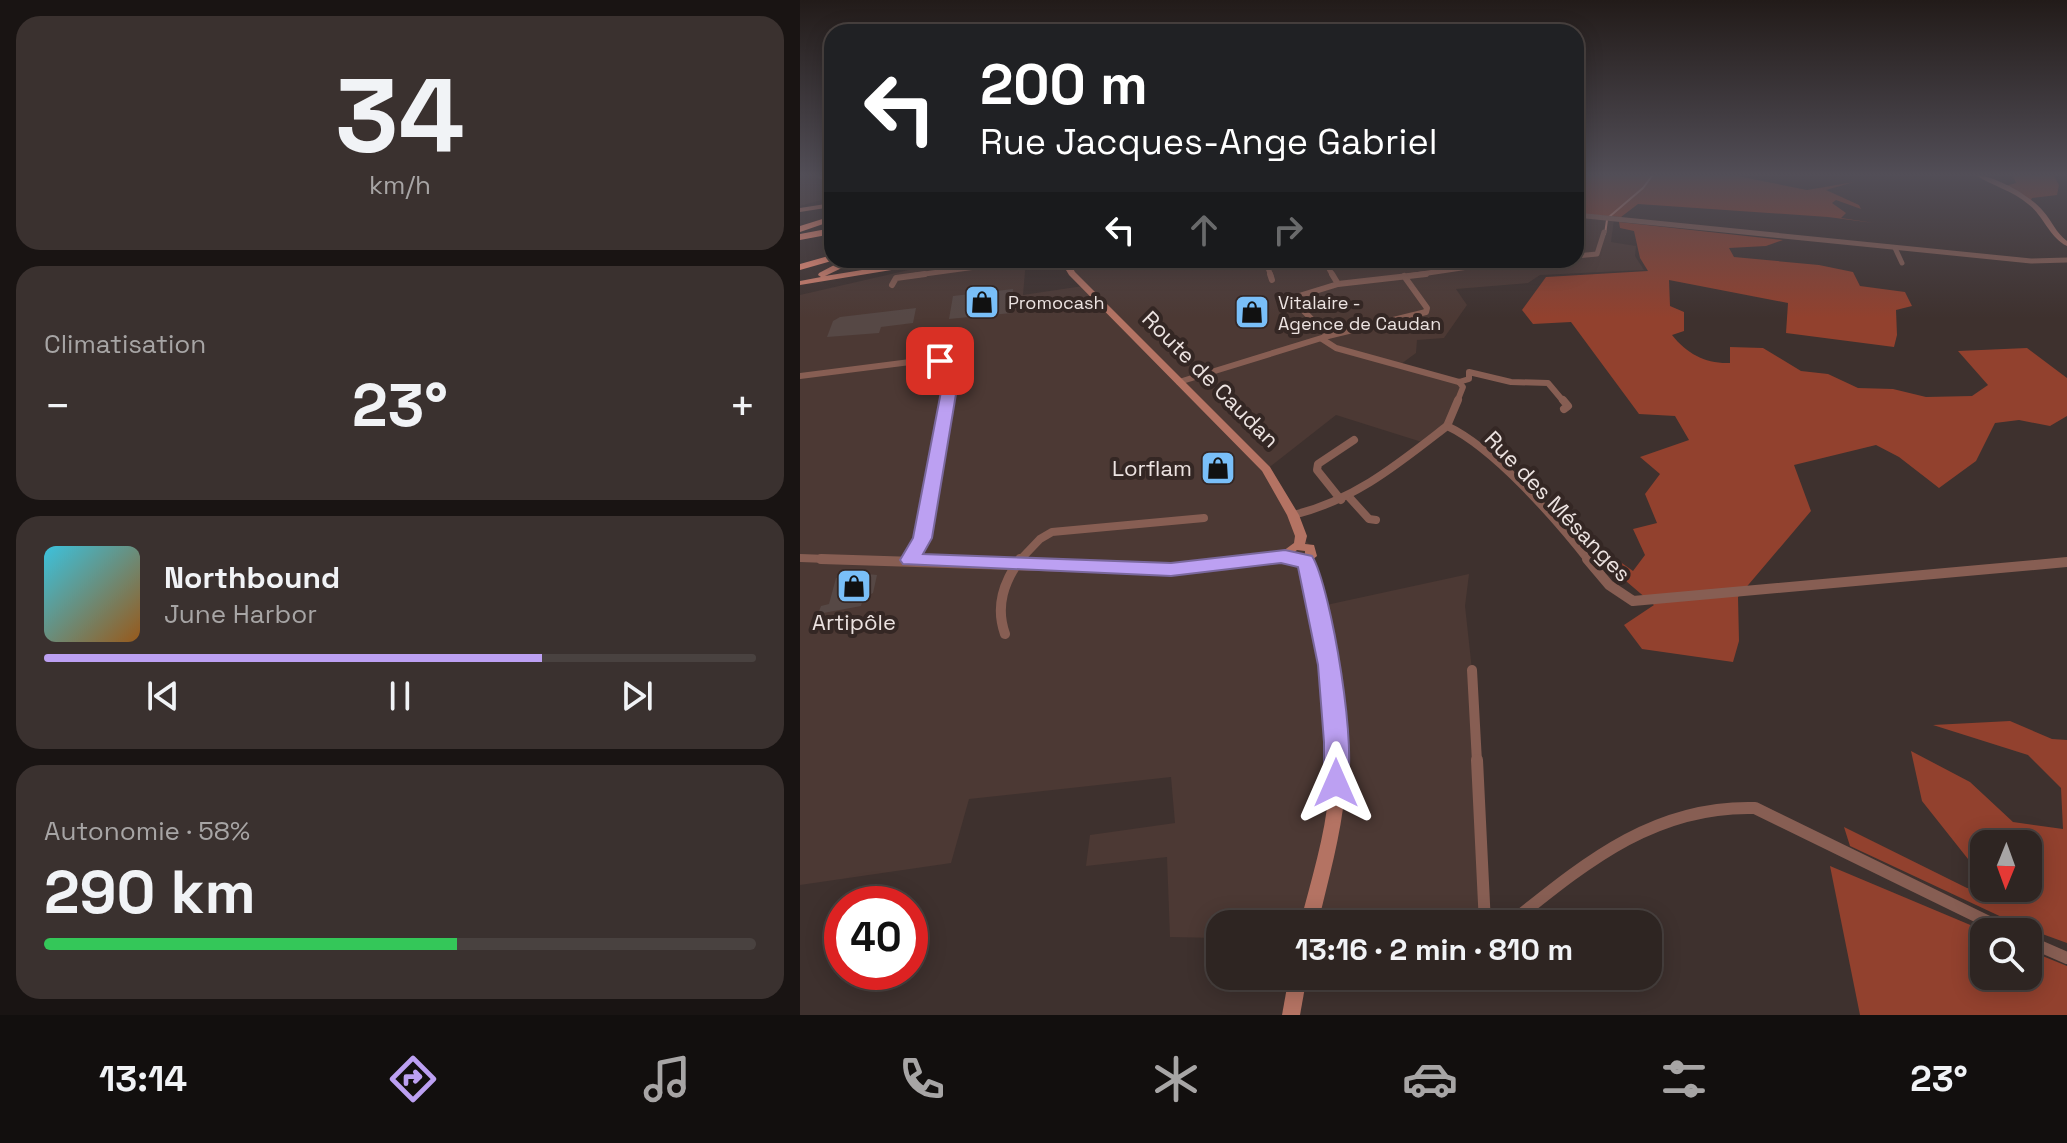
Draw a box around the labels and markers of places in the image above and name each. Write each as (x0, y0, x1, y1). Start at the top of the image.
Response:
shop icon: Promocash (963, 283, 1001, 321)
place label: Promocash (1008, 291, 1105, 314)
place label: Vitalaire - Agence de Caudan (1278, 291, 1441, 335)
shop icon: Vitalaire - Agence de Caudan (1233, 293, 1271, 331)
pin (906, 327, 974, 395)
shop icon: Lorflam (1199, 449, 1237, 487)
place label: Lorflam (1112, 454, 1192, 482)
shop icon: Artipôle (835, 567, 873, 605)
place label: Artipôle (812, 608, 896, 636)

